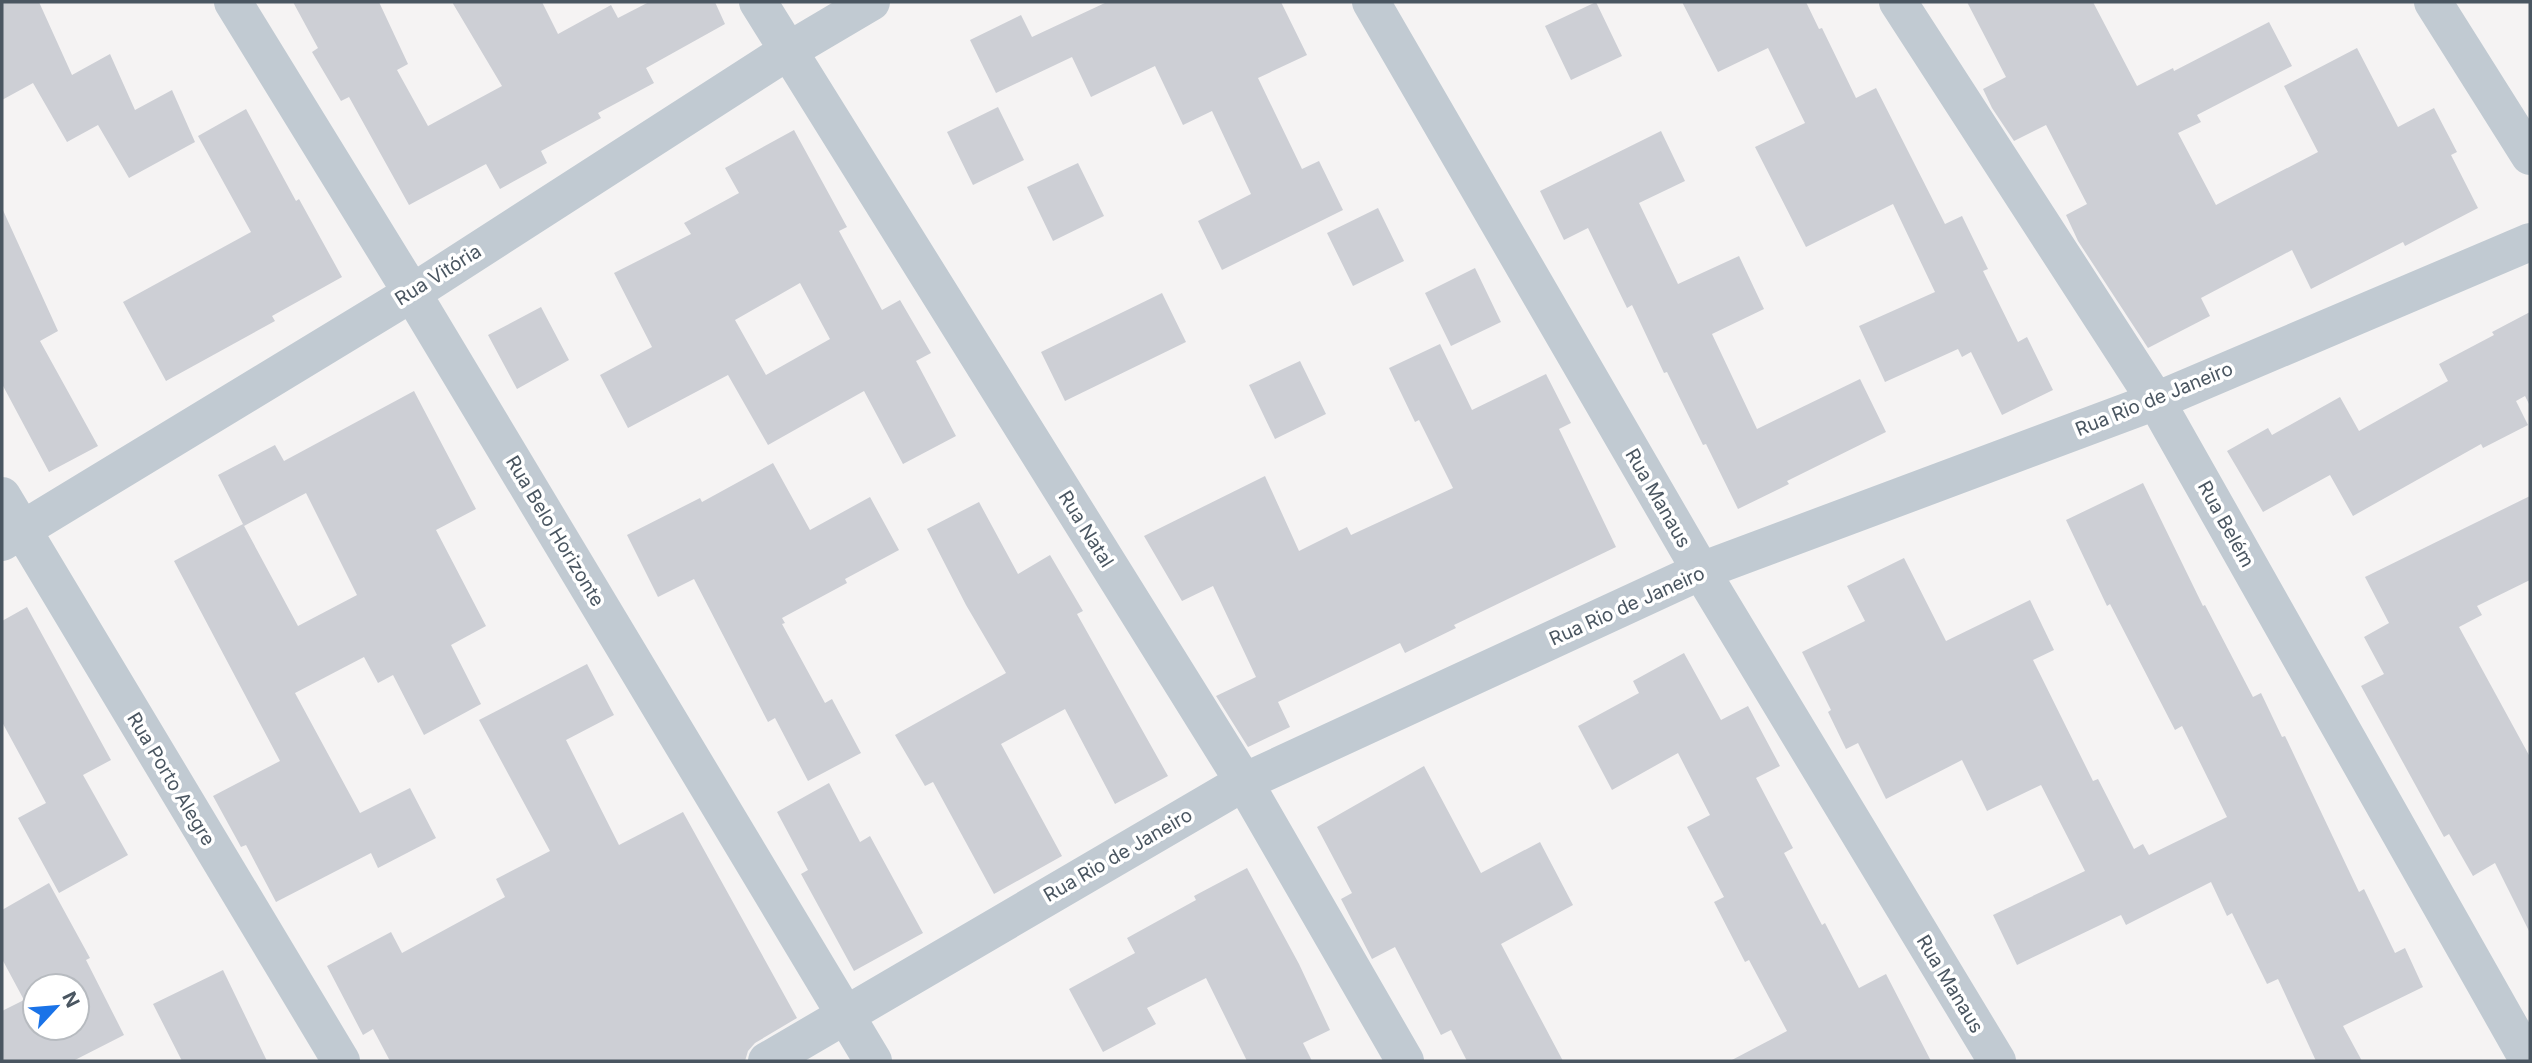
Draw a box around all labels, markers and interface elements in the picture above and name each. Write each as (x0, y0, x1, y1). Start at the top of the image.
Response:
street label: Rua Vitória (391, 239, 485, 311)
street label: Rua Rio de Janeiro (2072, 357, 2236, 441)
street label: Rua Manaus (1620, 444, 1696, 552)
street label: Rua Belo Horizonte (501, 451, 609, 611)
street label: Rua Belém (2193, 477, 2259, 571)
street label: Rua Natal (1053, 486, 1119, 572)
street label: Rua Rio de Janeiro (1546, 561, 1708, 651)
street label: Rua Porto Alegre (122, 708, 220, 850)
street label: Rua Rio de Janeiro (1040, 803, 1196, 907)
street label: Rua Manaus (1912, 931, 1988, 1037)
north arrow (21, 972, 91, 1042)
text: N (57, 988, 84, 1011)

